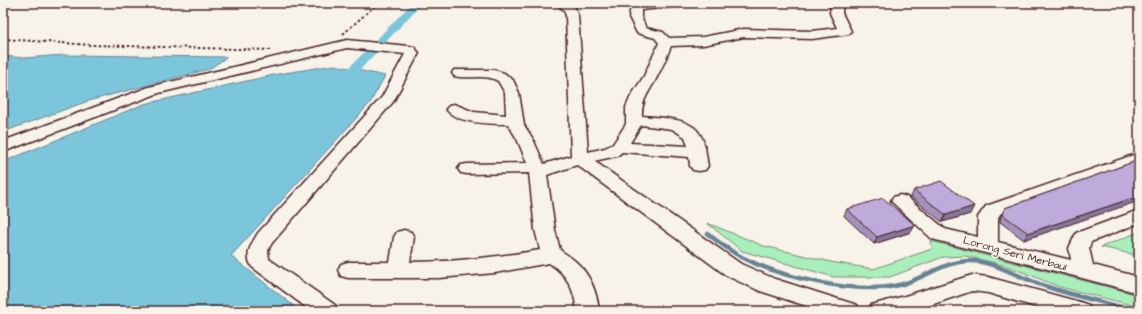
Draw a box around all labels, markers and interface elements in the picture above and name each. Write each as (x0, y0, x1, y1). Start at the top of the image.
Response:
street label: Lorong Seri Merbau1 (961, 232, 1069, 276)

